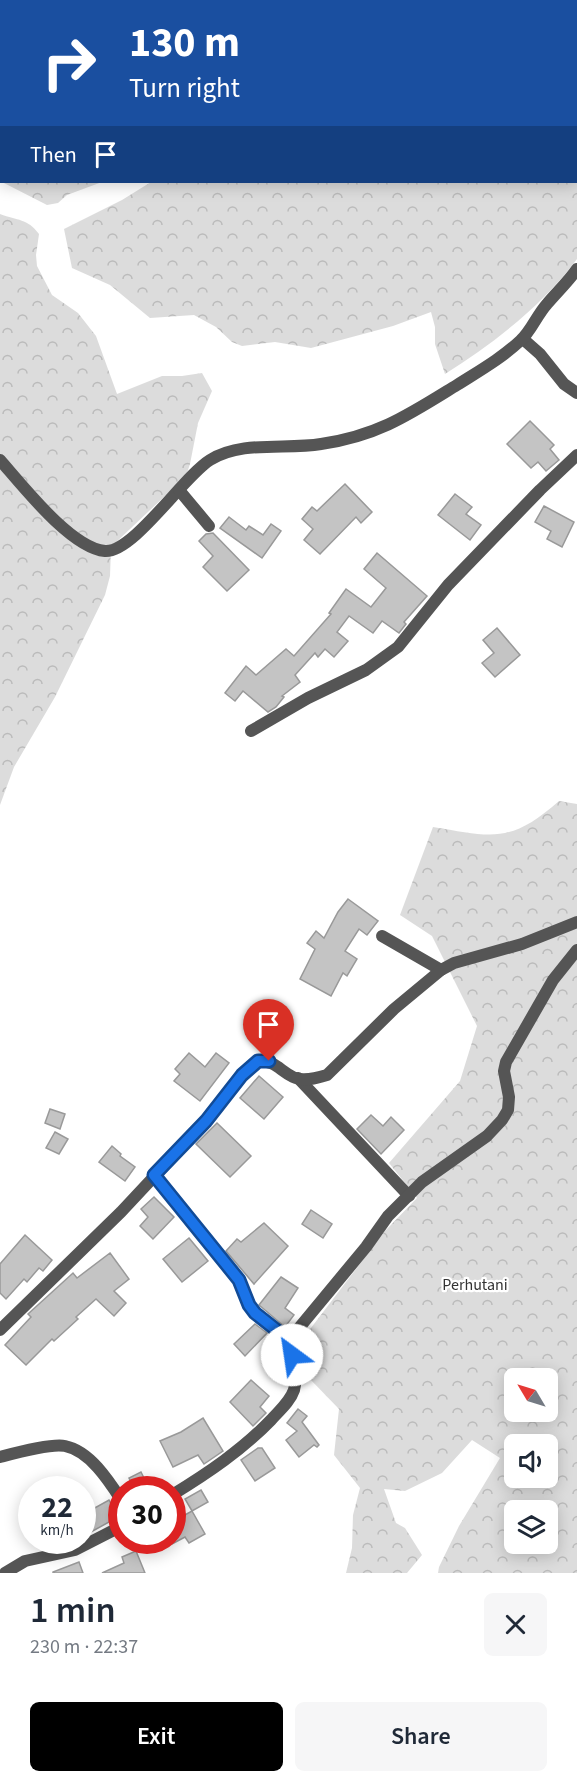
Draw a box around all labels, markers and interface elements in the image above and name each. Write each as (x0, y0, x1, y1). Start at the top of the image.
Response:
text: 130 m (129, 13, 240, 73)
icon: right (30, 24, 108, 102)
text: Turn right (129, 69, 240, 108)
icon: arrive (89, 138, 122, 171)
text: Then (30, 139, 77, 171)
pin (243, 999, 294, 1061)
icon: arrive (252, 1008, 285, 1041)
park label: Perhutani (442, 1274, 508, 1296)
position arrow (260, 1323, 324, 1387)
north arrow (504, 1368, 558, 1422)
map controls (504, 1368, 558, 1554)
button: sound (504, 1434, 558, 1488)
speed limit sign: 30 (108, 1476, 186, 1554)
text: 22 (41, 1486, 73, 1529)
button: layers (504, 1500, 558, 1554)
text: km/h (40, 1520, 74, 1541)
text: 1 min (30, 1585, 116, 1636)
button: close (484, 1593, 547, 1656)
text: 230 m · 22:37 (30, 1633, 138, 1661)
button: Exit (30, 1702, 283, 1771)
button: Share (295, 1702, 547, 1771)

